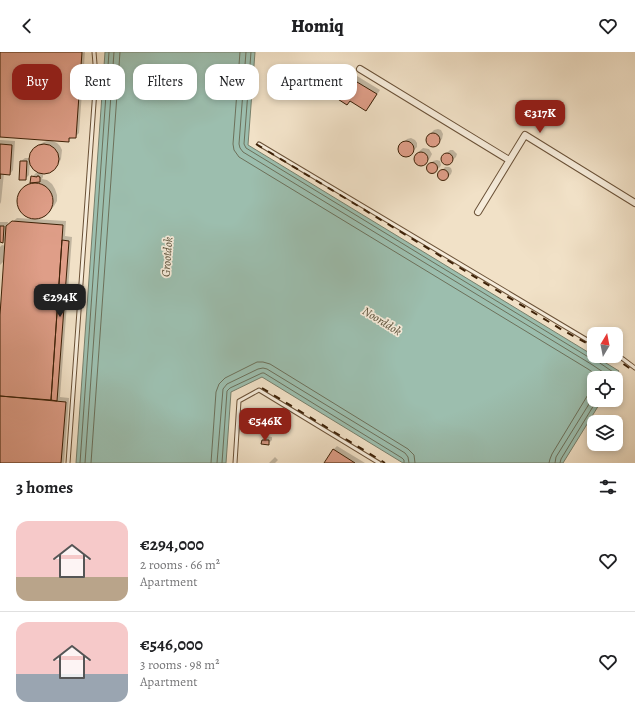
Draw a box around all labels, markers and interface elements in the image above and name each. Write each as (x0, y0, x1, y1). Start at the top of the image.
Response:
text: Homiq (291, 14, 344, 38)
icon: back (16, 15, 38, 37)
icon: heart (597, 15, 619, 37)
chip: Buy (12, 64, 62, 100)
chip: Rent (70, 64, 125, 100)
chip: Filters (133, 64, 197, 100)
chip: New (205, 64, 259, 100)
chip: Apartment (267, 64, 357, 100)
pin: €317K (512, 100, 568, 134)
text: €317K (524, 104, 556, 121)
water label: Grootdok (158, 236, 176, 278)
pin: €294K (32, 284, 88, 318)
text: €294K (43, 288, 77, 305)
water label: Noorddok (359, 303, 405, 340)
north arrow (587, 327, 623, 363)
map controls (587, 327, 623, 451)
button: locate (587, 371, 623, 407)
pin: €546K (237, 408, 293, 442)
text: €546K (248, 412, 282, 429)
button: layers (587, 415, 623, 451)
text: 3 homes (16, 476, 73, 499)
icon: filters (597, 476, 619, 498)
text: €294,000 (140, 533, 204, 556)
icon: home (48, 537, 96, 585)
icon: heart (597, 550, 619, 572)
text: 2 rooms · 66 m² (140, 556, 220, 573)
text: Apartment (140, 573, 198, 590)
text: €546,000 (140, 633, 203, 656)
icon: home (48, 638, 96, 686)
icon: heart (597, 651, 619, 673)
text: 3 rooms · 98 m² (140, 656, 219, 673)
text: Apartment (140, 673, 198, 690)

